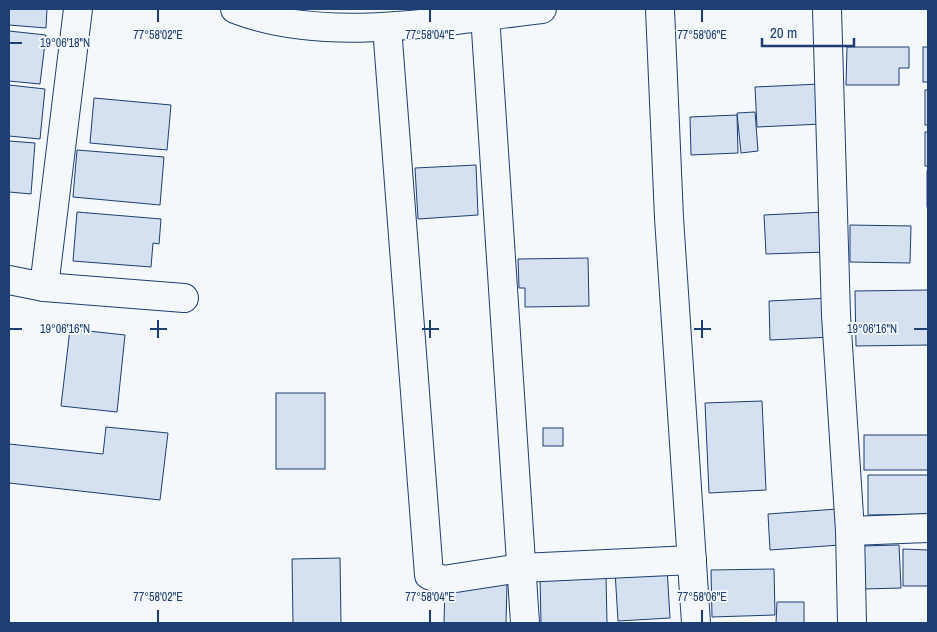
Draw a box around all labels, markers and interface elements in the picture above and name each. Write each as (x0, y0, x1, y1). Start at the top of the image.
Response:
scale bar (762, 15, 854, 47)
text: 20 m (770, 22, 797, 43)
text: 77°58'02"E (133, 27, 183, 43)
text: 77°58'04"E (405, 27, 455, 43)
text: 77°58'06"E (677, 27, 727, 43)
text: 19°06'18"N (40, 35, 90, 51)
text: 19°06'16"N (40, 321, 90, 337)
text: 19°06'16"N (847, 321, 897, 337)
text: 77°58'02"E (133, 589, 183, 605)
text: 77°58'04"E (405, 589, 455, 605)
text: 77°58'06"E (677, 589, 727, 605)

